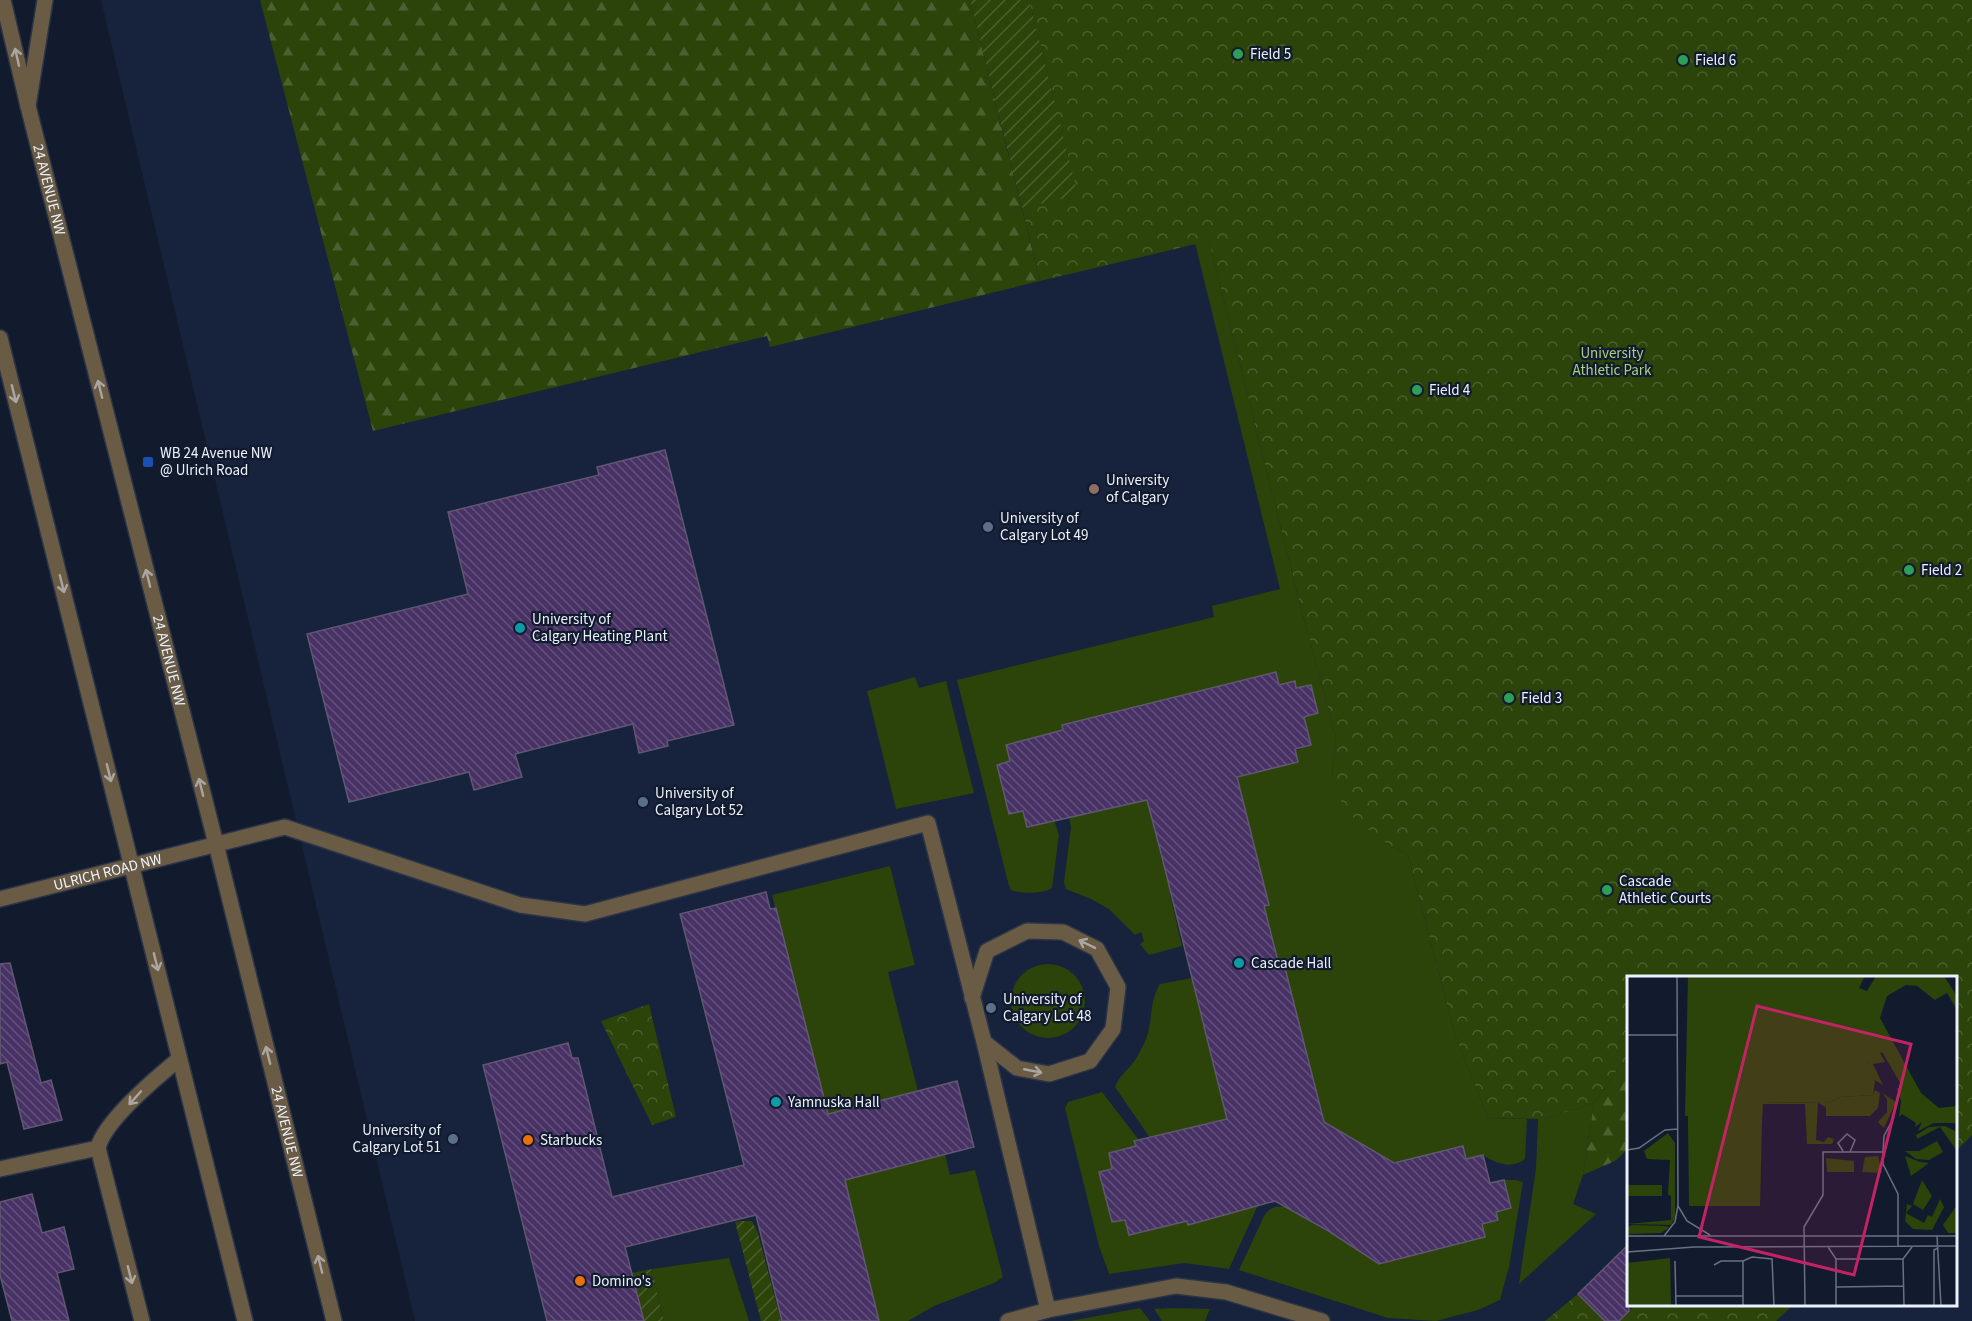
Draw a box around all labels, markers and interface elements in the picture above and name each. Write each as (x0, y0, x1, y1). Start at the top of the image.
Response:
place label: Field 5 (1250, 44, 1291, 65)
marker: Field 5 (1231, 47, 1245, 61)
one-way arrow (10, 48, 22, 67)
place label: Field 6 (1695, 50, 1736, 71)
marker: Field 6 (1676, 53, 1690, 67)
street label: 24 AVENUE NW (28, 142, 71, 237)
park label: University Athletic Park (1573, 343, 1652, 381)
one-way arrow (94, 380, 105, 399)
place label: Field 4 (1429, 380, 1471, 401)
marker: Field 4 (1410, 383, 1424, 397)
one-way arrow (9, 385, 21, 404)
place label: WB 24 Avenue NW @ Ulrich Road (160, 443, 272, 481)
marker: WB 24 Avenue NW @ Ulrich Road (141, 455, 155, 469)
place label: University of Calgary (1106, 470, 1169, 508)
marker: University of Calgary (1087, 482, 1101, 496)
place label: University of Calgary Lot 49 (1000, 508, 1088, 546)
marker: University of Calgary Lot 49 (981, 520, 995, 534)
place label: Field 2 (1921, 560, 1962, 581)
marker: Field 2 (1902, 563, 1916, 577)
one-way arrow (142, 569, 153, 588)
one-way arrow (56, 574, 68, 593)
place label: University of Calgary Heating Plant (532, 609, 667, 647)
street label: 24 AVENUE NW (148, 613, 191, 708)
marker: University of Calgary Heating Plant (513, 621, 527, 635)
place label: Field 3 (1521, 688, 1562, 709)
marker: Field 3 (1502, 691, 1516, 705)
one-way arrow (103, 763, 115, 782)
one-way arrow (195, 778, 207, 797)
place label: University of Calgary Lot 52 (655, 783, 743, 821)
marker: University of Calgary Lot 52 (636, 795, 650, 809)
street label: ULRICH ROAD NW (51, 848, 164, 896)
place label: Cascade Athletic Courts (1619, 871, 1711, 909)
marker: Cascade Athletic Courts (1600, 883, 1614, 897)
one-way arrow (1079, 937, 1097, 949)
one-way arrow (150, 952, 162, 971)
place label: Cascade Hall (1251, 953, 1332, 974)
marker: Cascade Hall (1232, 956, 1246, 970)
inset map (1627, 976, 1957, 1306)
place label: University of Calgary Lot 48 (1003, 989, 1091, 1027)
marker: University of Calgary Lot 48 (984, 1001, 998, 1015)
one-way arrow (262, 1045, 274, 1064)
one-way arrow (1023, 1066, 1043, 1077)
street label: 24 AVENUE NW (266, 1084, 309, 1180)
one-way arrow (128, 1090, 142, 1105)
place label: Yamnuska Hall (787, 1092, 880, 1113)
marker: Yamnuska Hall (769, 1095, 783, 1109)
place label: University of Calgary Lot 51 (353, 1120, 442, 1158)
place label: Starbucks (540, 1130, 602, 1151)
marker: University of Calgary Lot 51 (446, 1132, 460, 1146)
marker: Starbucks (521, 1133, 535, 1147)
one-way arrow (314, 1255, 326, 1274)
one-way arrow (125, 1265, 137, 1284)
place label: Domino's (592, 1271, 651, 1292)
marker: Domino's (573, 1274, 587, 1288)

